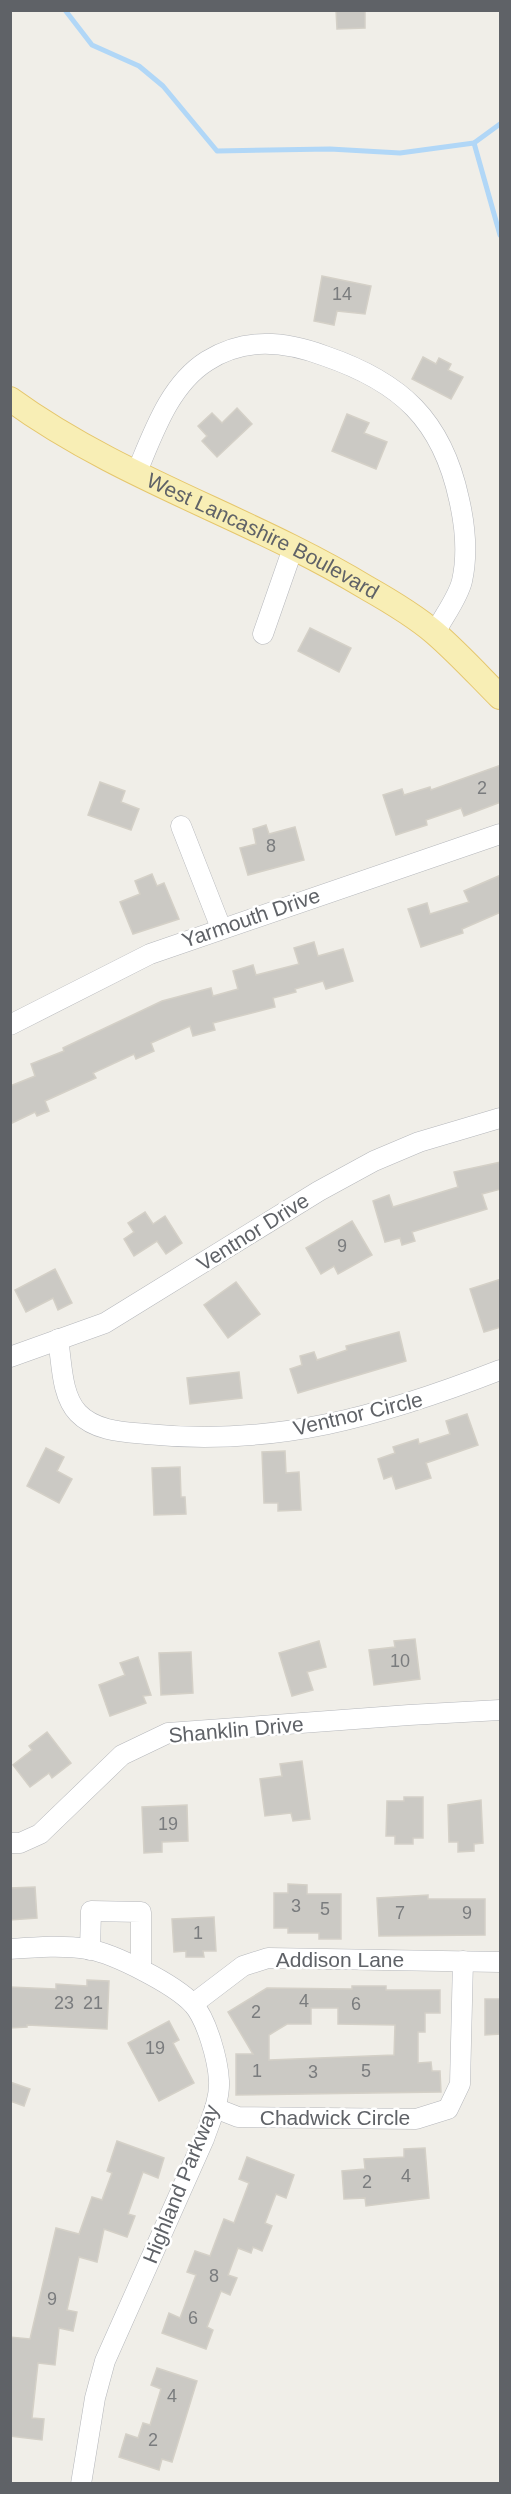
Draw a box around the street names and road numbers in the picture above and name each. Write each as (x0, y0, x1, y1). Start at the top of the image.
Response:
street label: West Lancashire Boulevard (143, 468, 383, 603)
street label: Yarmouth Drive (179, 883, 323, 952)
street label: Ventnor Drive (193, 1188, 313, 1275)
street label: Ventnor Circle (291, 1387, 425, 1440)
street label: Shanklin Drive (168, 1712, 304, 1747)
street label: Addison Lane (276, 1948, 404, 1971)
street label: Highland Parkway (138, 2101, 223, 2267)
street label: Chadwick Circle (260, 2106, 410, 2129)

